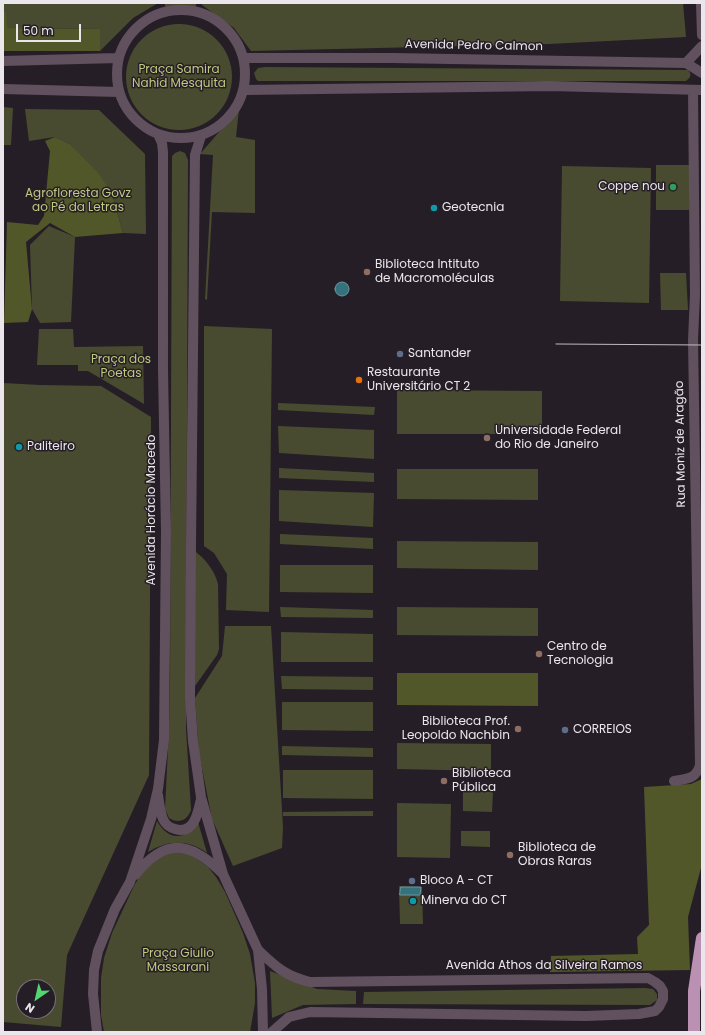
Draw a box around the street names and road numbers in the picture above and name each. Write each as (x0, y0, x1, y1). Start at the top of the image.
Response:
street label: Avenida Pedro Calmon (405, 38, 543, 54)
street label: Rua Moniz de Aragão (673, 380, 689, 508)
street label: Avenida Horácio Macedo (145, 435, 159, 585)
street label: Avenida Athos da Silveira Ramos (446, 959, 642, 973)

